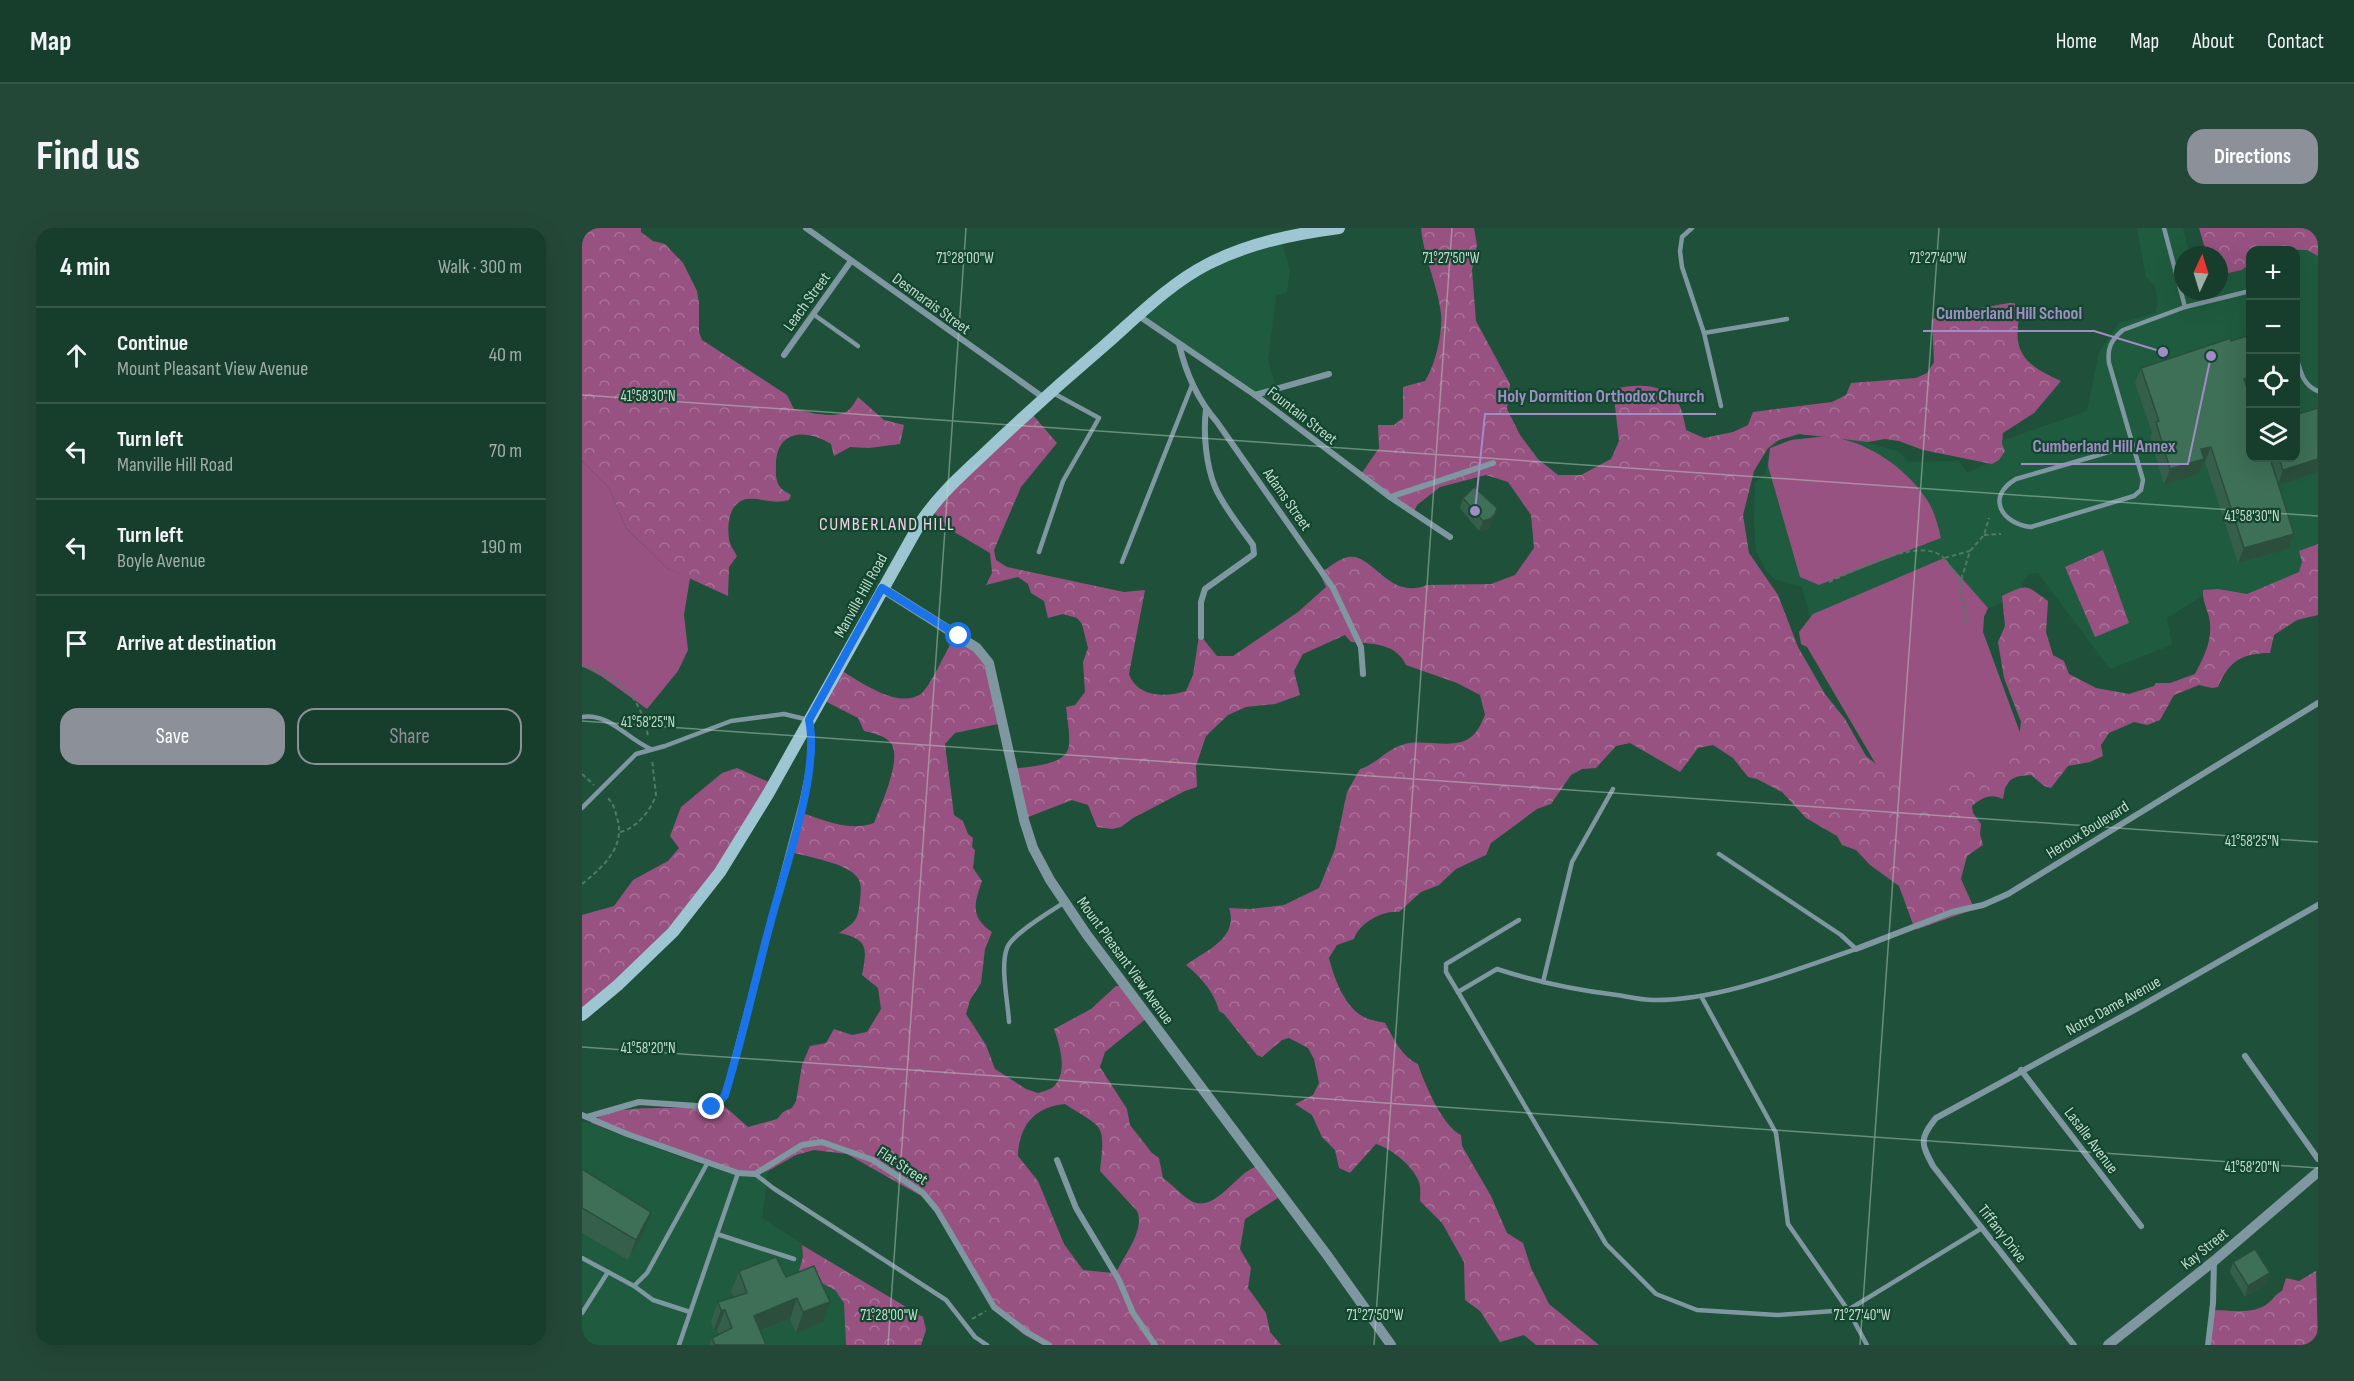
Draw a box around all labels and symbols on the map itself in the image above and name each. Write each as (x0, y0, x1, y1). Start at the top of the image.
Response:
north arrow (2174, 246, 2228, 300)
text: 71°28'00"W (936, 249, 994, 268)
text: 71°27'50"W (1423, 249, 1480, 268)
text: 71°27'40"W (1909, 249, 1967, 268)
street label: Leach Street (780, 269, 835, 335)
street label: Desmarais Street (888, 269, 974, 339)
callout: Cumberland Hill School (1923, 295, 2094, 331)
text: Cumberland Hill School (1936, 303, 2082, 324)
callout: Holy Dormition Orthodox Church (1485, 378, 1716, 414)
street label: Fountain Street (1263, 383, 1341, 449)
text: Holy Dormition Orthodox Church (1498, 386, 1704, 407)
text: 41°58'30"N (620, 387, 676, 406)
callout: Cumberland Hill Annex (2021, 428, 2188, 464)
text: Cumberland Hill Annex (2033, 436, 2176, 457)
street label: Adams Street (1258, 464, 1315, 535)
text: 41°58'30"N (2224, 507, 2280, 526)
district label: CUMBERLAND HILL (819, 514, 955, 535)
street label: Manville Hill Road (831, 551, 892, 641)
route start (945, 622, 971, 648)
text: 41°58'25"N (621, 713, 675, 732)
street label: Heroux Boulevard (2043, 797, 2133, 863)
text: 41°58'25"N (2225, 832, 2279, 851)
street label: Mount Pleasant View Avenue (1072, 893, 1177, 1028)
street label: Notre Dame Avenue (2063, 972, 2164, 1040)
text: 41°58'20"N (620, 1039, 676, 1058)
route end (698, 1093, 724, 1119)
street label: Lasalle Avenue (2060, 1104, 2122, 1178)
street label: Flat Street (873, 1143, 931, 1190)
text: 41°58'20"N (2224, 1158, 2280, 1177)
street label: Tiffany Drive (1973, 1201, 2030, 1267)
street label: Kay Street (2177, 1224, 2233, 1274)
text: 71°28'00"W (860, 1306, 918, 1325)
text: 71°27'50"W (1347, 1306, 1404, 1325)
text: 71°27'40"W (1833, 1306, 1891, 1325)

